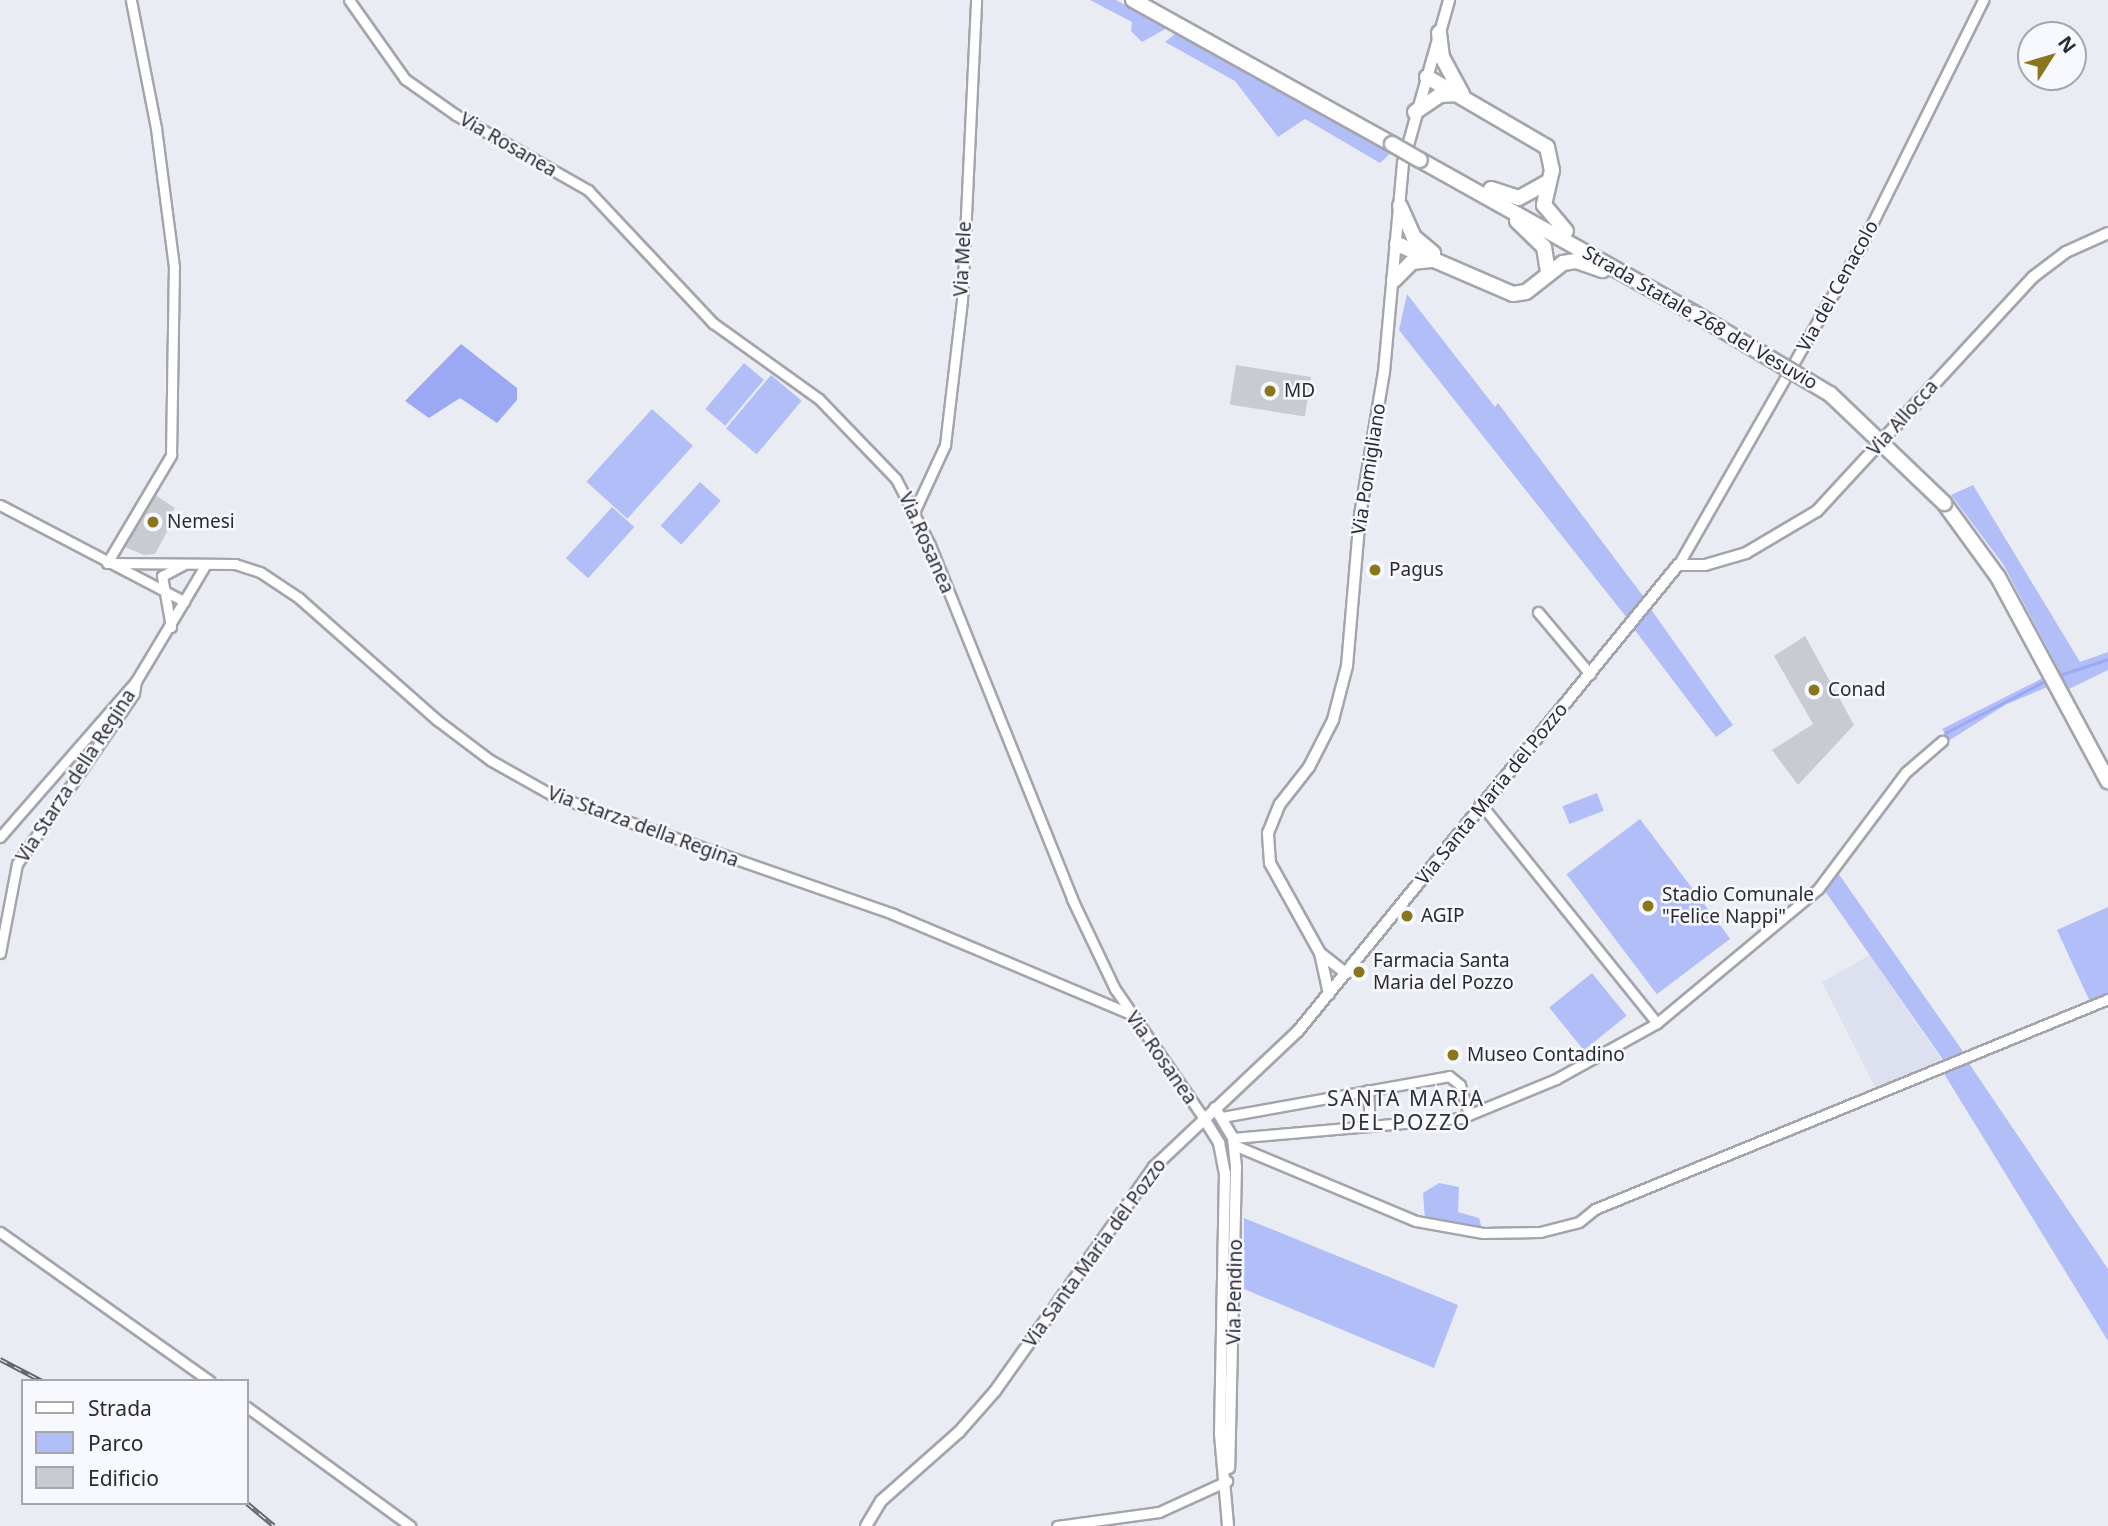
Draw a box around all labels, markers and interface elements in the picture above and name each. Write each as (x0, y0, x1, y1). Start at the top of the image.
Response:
north arrow (2017, 21, 2087, 91)
text: N (2052, 31, 2082, 59)
street label: Via Rosanea (455, 108, 561, 182)
street label: Via del Cenacolo (1793, 217, 1883, 355)
street label: Via Mele (950, 221, 976, 297)
street label: Strada Statale 268 del Vesuvio (1579, 241, 1821, 395)
street label: Via Allocca (1863, 375, 1943, 461)
place label: MD (1284, 380, 1315, 402)
marker: MD (1262, 383, 1278, 399)
street label: Via Pomigliano (1347, 402, 1391, 536)
street label: Via Rosanea (894, 489, 958, 597)
place label: Nemesi (167, 511, 235, 533)
marker: Nemesi (145, 514, 161, 530)
place label: Pagus (1389, 559, 1444, 581)
marker: Pagus (1367, 562, 1383, 578)
place label: Conad (1828, 679, 1886, 701)
marker: Conad (1806, 682, 1822, 698)
street label: Via Starza della Regina (12, 685, 140, 867)
street label: Via Santa Maria del Pozzo (1411, 698, 1573, 890)
street label: Via Starza della Regina (544, 782, 742, 872)
place label: Stadio Comunale "Felice Nappi" (1662, 884, 1814, 928)
marker: Stadio Comunale "Felice Nappi" (1640, 898, 1656, 914)
place label: AGIP (1421, 905, 1465, 927)
marker: AGIP (1399, 908, 1415, 924)
place label: Farmacia Santa Maria del Pozzo (1373, 950, 1514, 994)
marker: Farmacia Santa Maria del Pozzo (1351, 964, 1367, 980)
street label: Via Rosanea (1121, 1007, 1201, 1109)
place label: Museo Contadino (1467, 1044, 1625, 1066)
marker: Museo Contadino (1445, 1047, 1461, 1063)
district label: SANTA MARIA DEL POZZO (1328, 1085, 1484, 1135)
street label: Via Santa Maria del Pozzo (1019, 1154, 1171, 1352)
street label: Via Pendino (1223, 1239, 1247, 1345)
legend (21, 1379, 248, 1505)
text: Strada (88, 1394, 152, 1422)
text: Parco (88, 1429, 144, 1457)
text: Edificio (88, 1464, 159, 1492)

